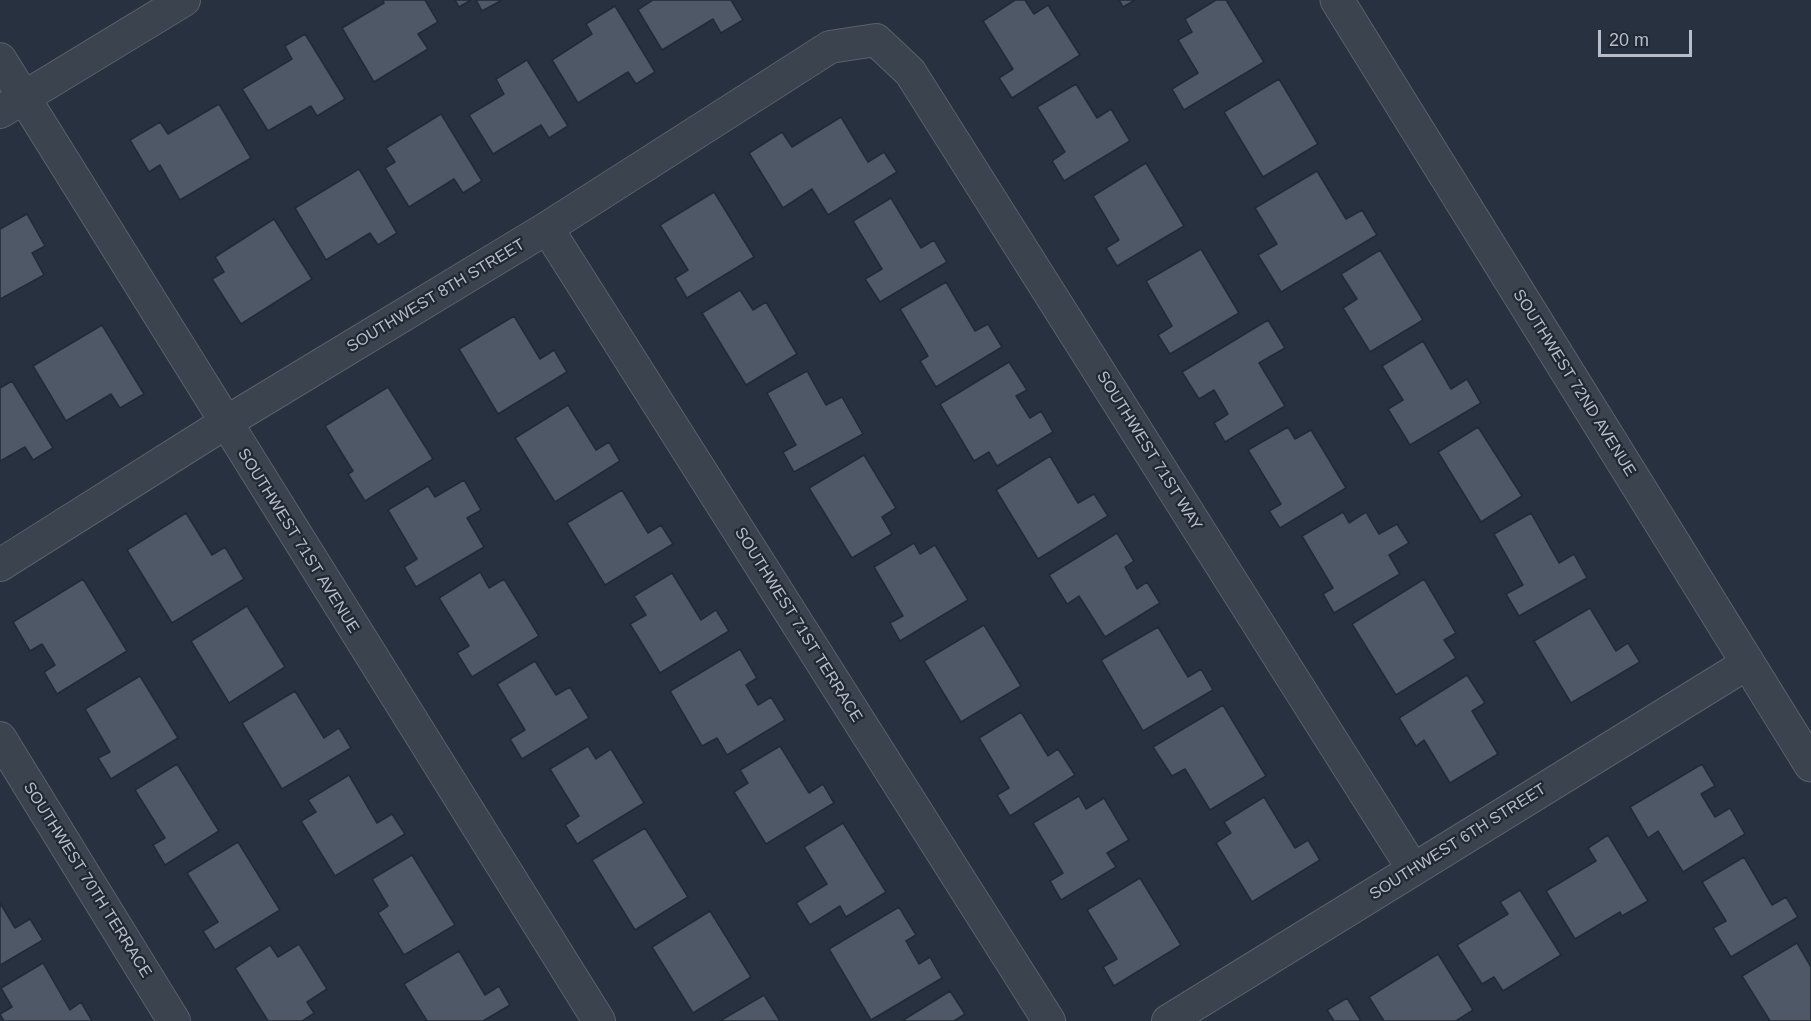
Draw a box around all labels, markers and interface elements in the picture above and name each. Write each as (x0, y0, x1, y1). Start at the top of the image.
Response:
scale bar (1601, 18, 1696, 56)
text: 20 m (1609, 30, 1649, 50)
street label: SOUTHWEST 8TH STREET (343, 235, 529, 357)
street label: SOUTHWEST 72ND AVENUE (1508, 286, 1640, 480)
street label: SOUTHWEST 71ST WAY (1092, 368, 1206, 534)
street label: SOUTHWEST 71ST AVENUE (233, 445, 363, 637)
street label: SOUTHWEST 71ST TERRACE (730, 524, 866, 726)
street label: SOUTHWEST 70TH TERRACE (19, 779, 155, 981)
street label: SOUTHWEST 6TH STREET (1366, 780, 1550, 904)

